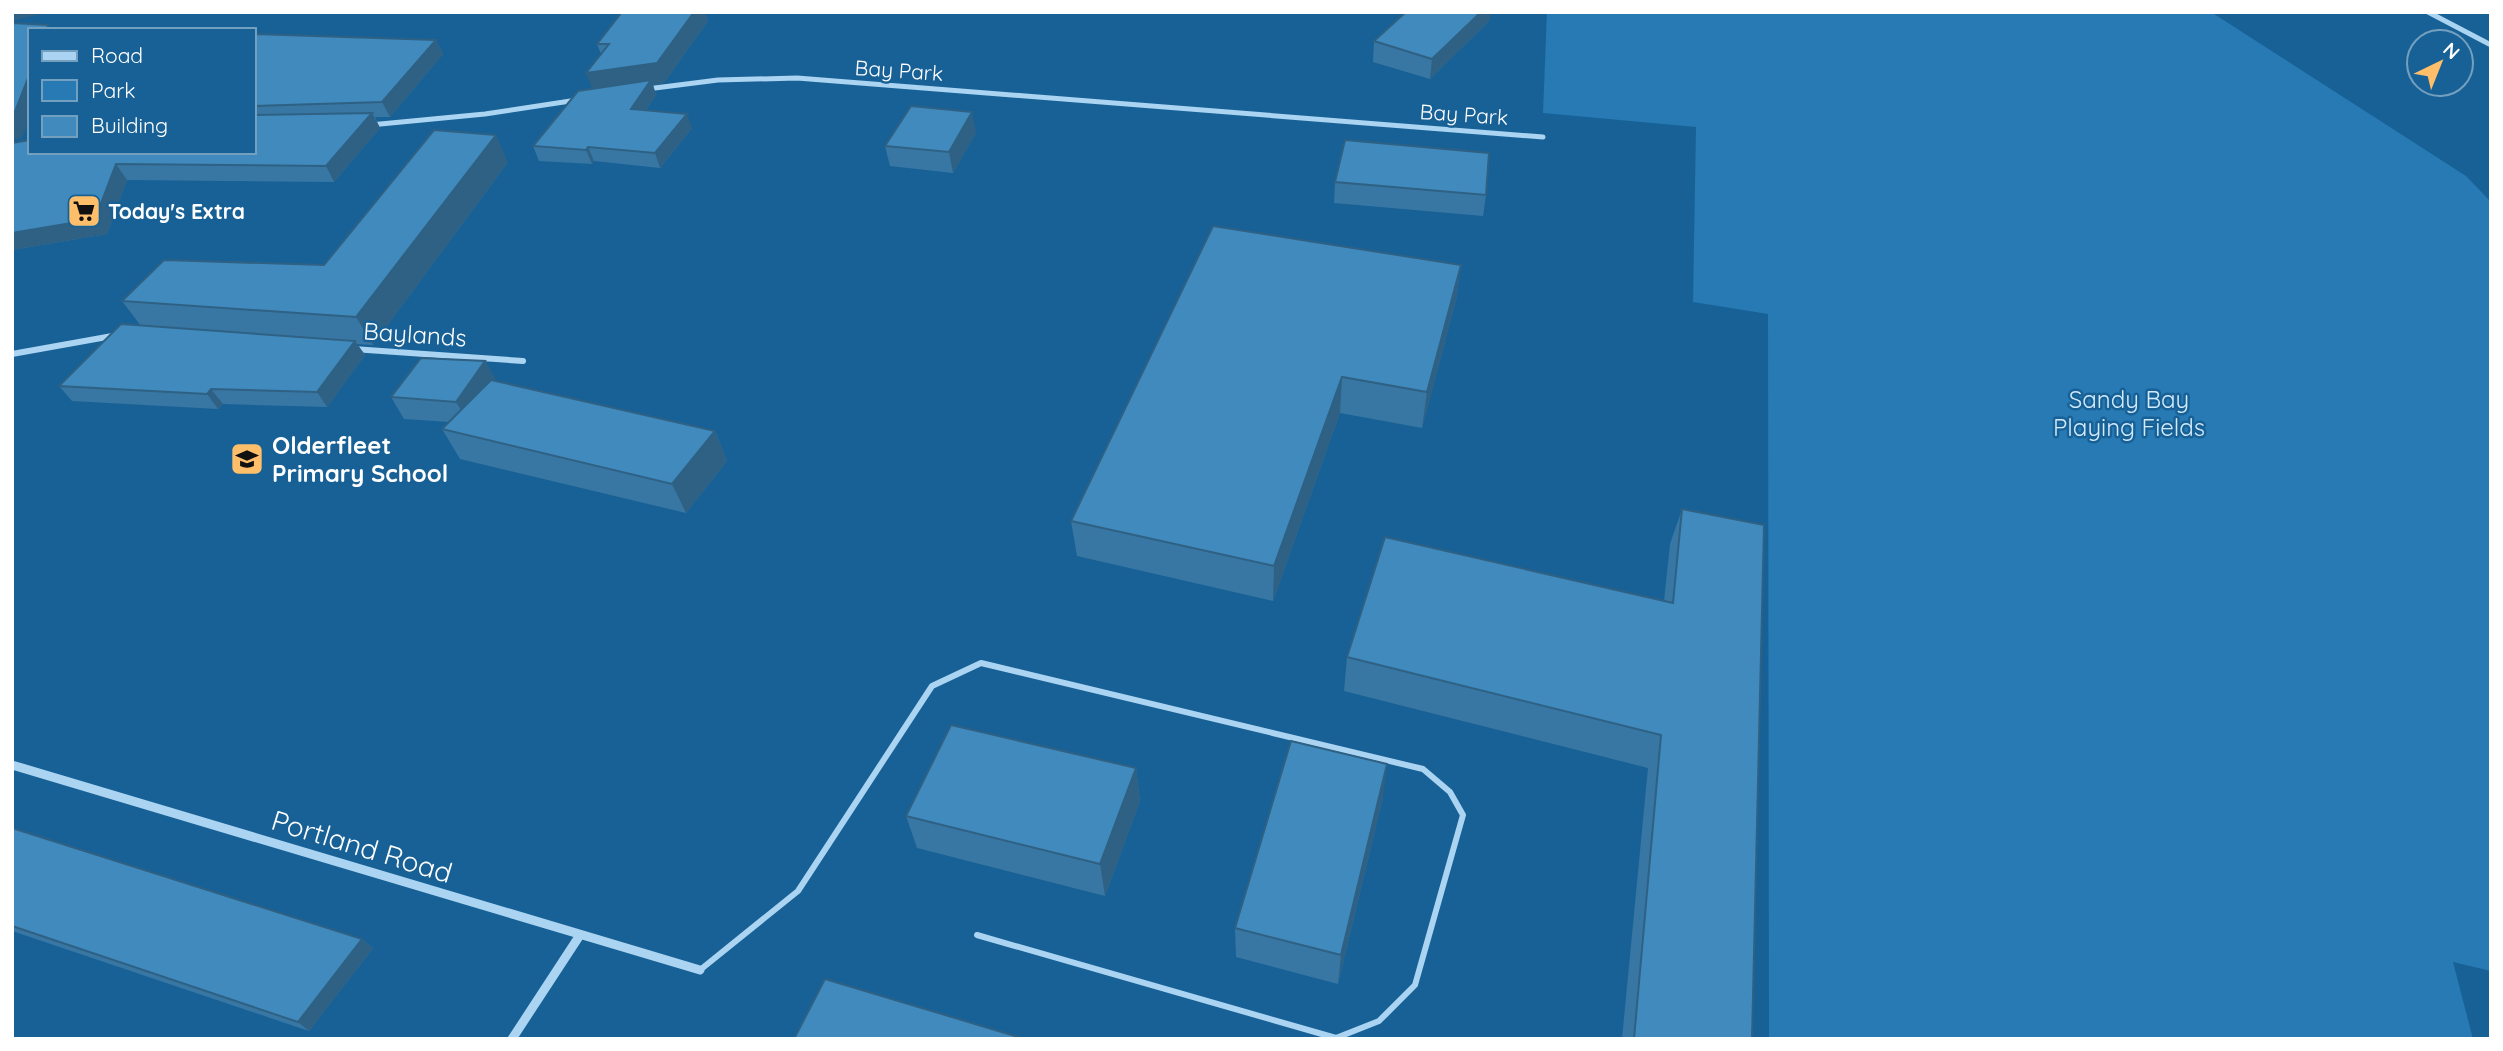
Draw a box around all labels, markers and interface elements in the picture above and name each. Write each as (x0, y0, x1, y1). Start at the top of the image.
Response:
legend (28, 28, 256, 154)
north arrow (2405, 28, 2475, 98)
text: N (2438, 37, 2465, 64)
text: Road (91, 42, 143, 68)
street label: Bay Park (854, 54, 944, 86)
text: Park (91, 77, 135, 103)
street label: Bay Park (1419, 98, 1509, 130)
text: Building (91, 112, 168, 138)
supermarket icon: Today's Extra (65, 192, 103, 230)
place label: Today's Extra (108, 198, 245, 224)
street label: Baylands (362, 315, 468, 353)
park label: Sandy Bay Playing Fields (2053, 384, 2205, 442)
place label: Olderfleet Primary School (272, 430, 448, 488)
school or university icon: Olderfleet Primary School (228, 440, 266, 478)
street label: Portland Road (267, 802, 457, 890)

